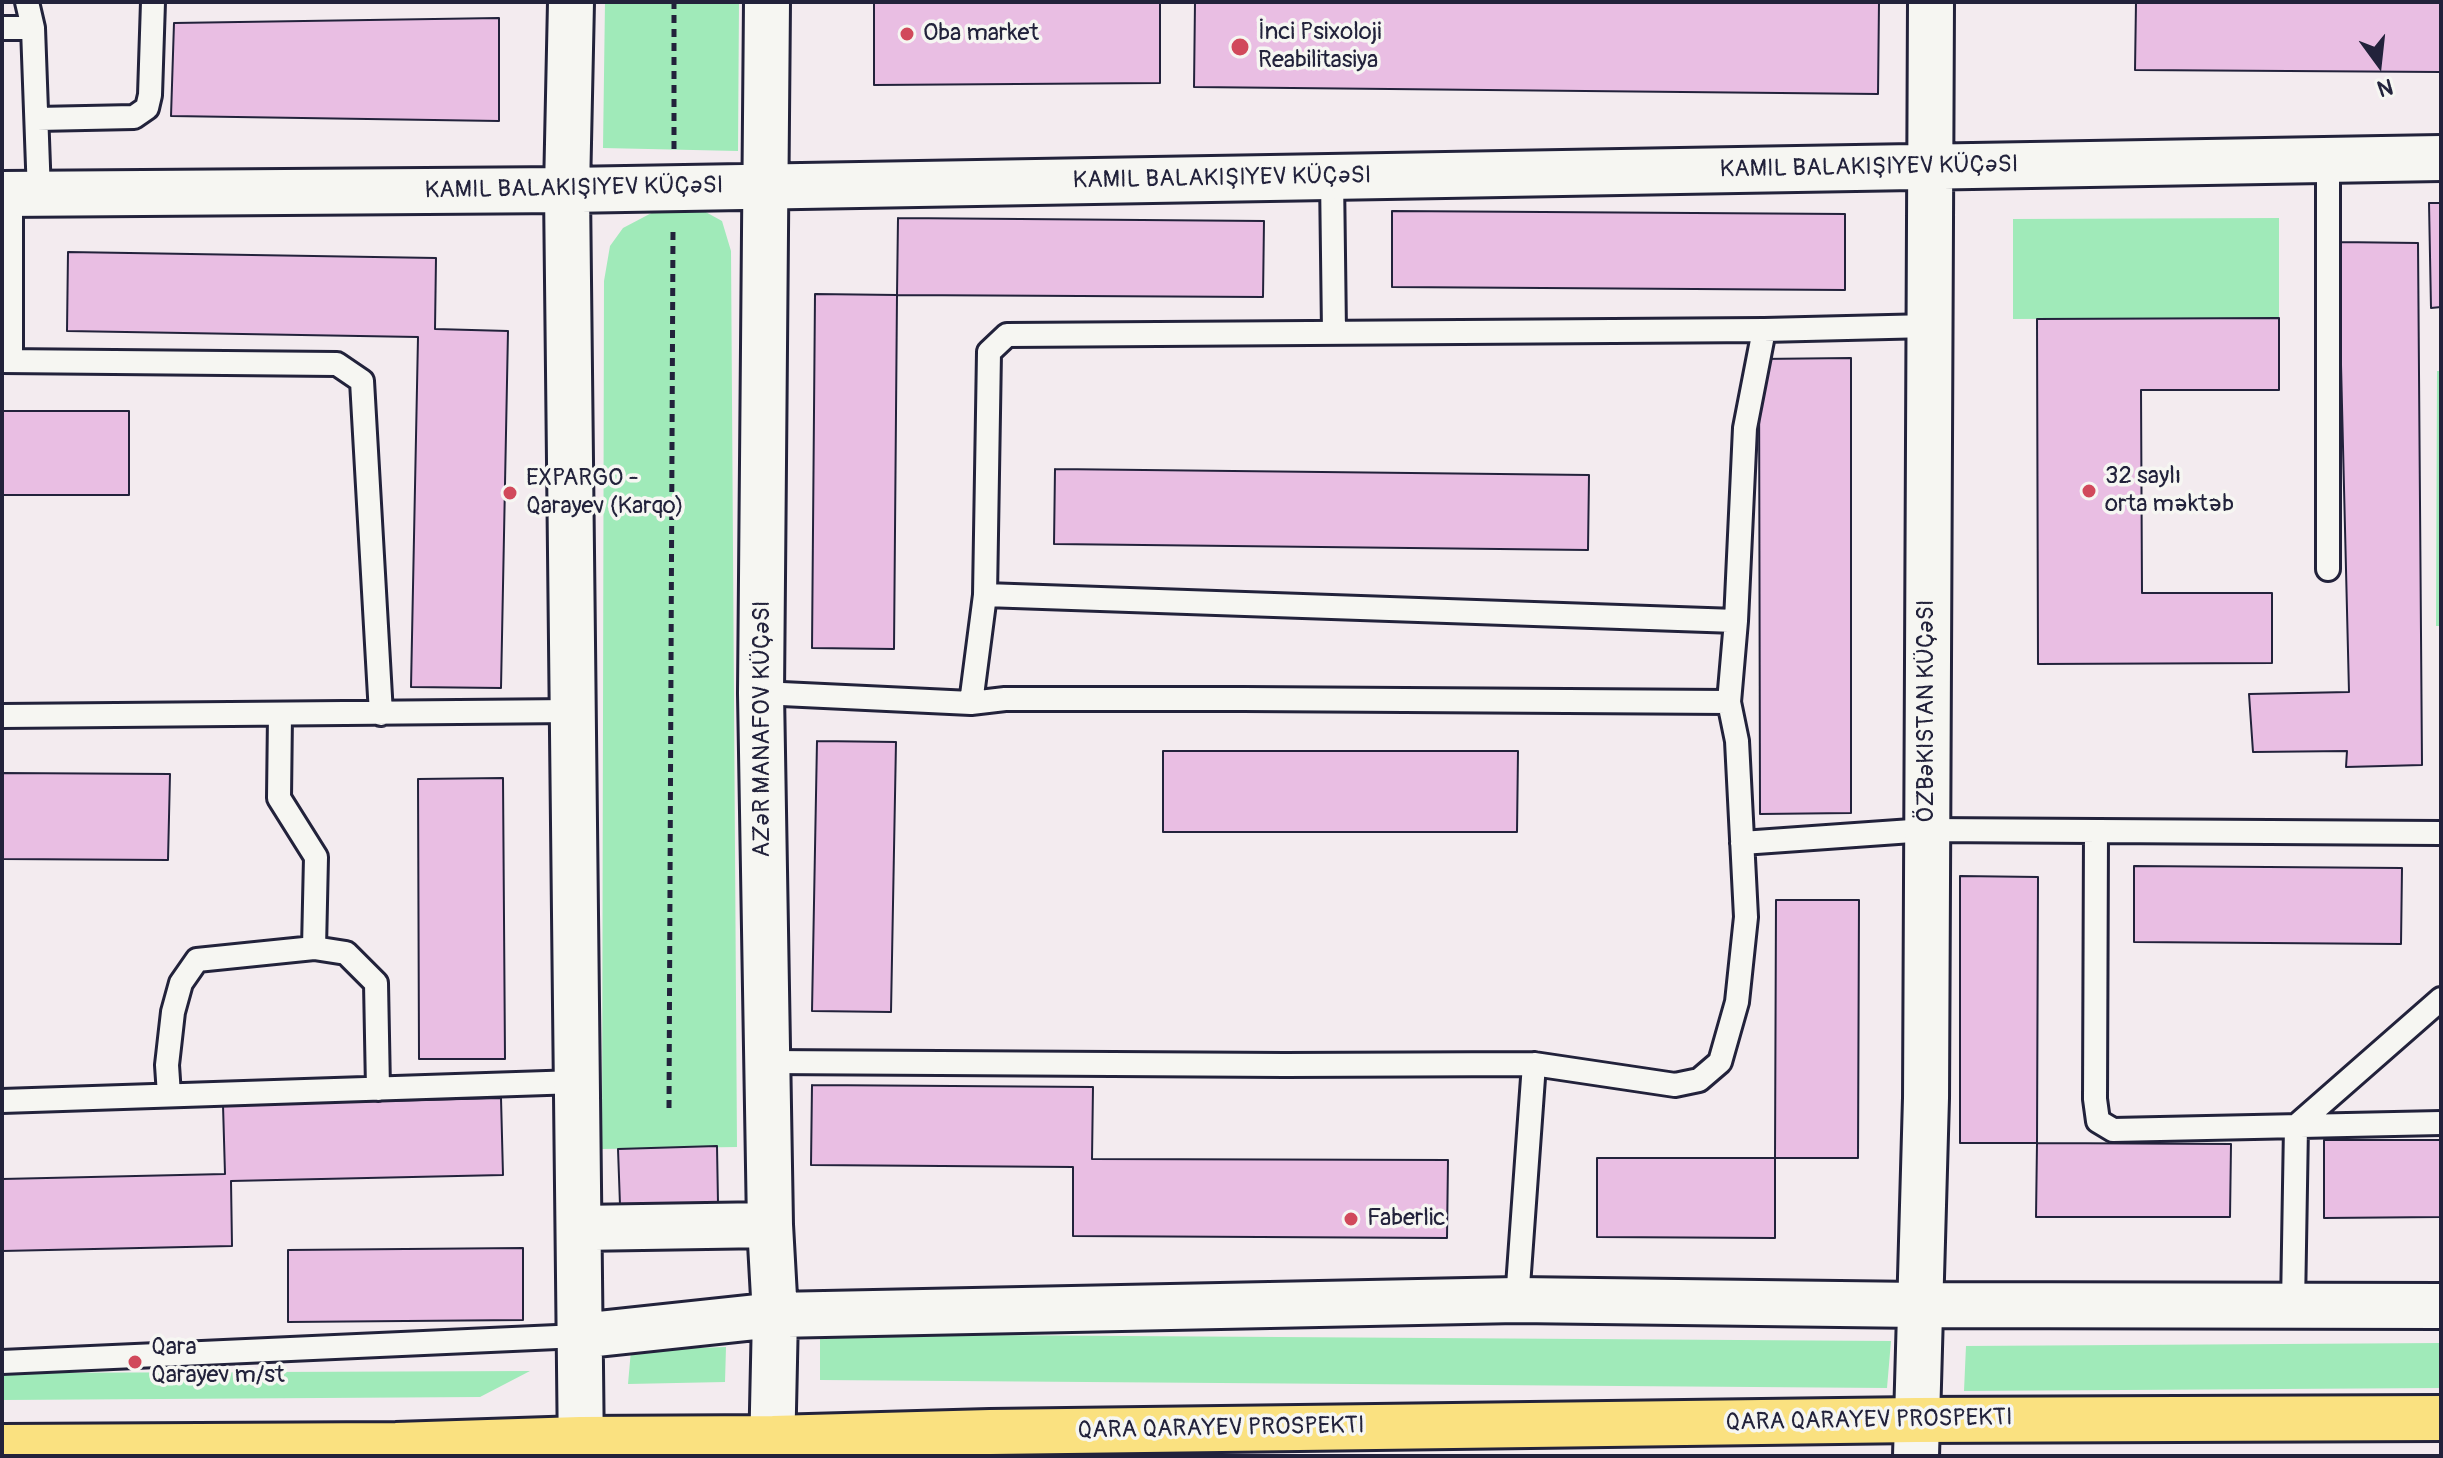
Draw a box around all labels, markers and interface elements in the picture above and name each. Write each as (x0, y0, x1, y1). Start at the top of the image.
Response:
place label: İnci Psixoloji Reabilitasiya (1258, 19, 1382, 75)
place label: Oba market (923, 20, 1039, 48)
north arrow (2339, 24, 2419, 104)
marker: Oba market (898, 25, 916, 43)
marker: İnci Psixoloji Reabilitasiya (1229, 36, 1251, 58)
text: N (2374, 72, 2396, 103)
street label: KAMIL BALAKIŞIYEV KÜÇƏSI (1719, 151, 2019, 185)
street label: KAMIL BALAKIŞIYEV KÜÇƏSI (1072, 162, 1372, 196)
street label: KAMIL BALAKIŞIYEV KÜÇƏSI (424, 172, 724, 206)
place label: 32 saylı orta məktəb (2105, 463, 2234, 519)
place label: EXPARGO - Qarayev (Karqo) (526, 465, 684, 521)
marker: 32 saylı orta məktəb (2080, 482, 2098, 500)
marker: EXPARGO - Qarayev (Karqo) (501, 484, 519, 502)
street label: ÖZBƏKISTAN KÜÇƏSI (1913, 599, 1941, 823)
street label: AZƏR MANAFOV KÜÇƏSI (749, 600, 777, 858)
place label: Faberlic (1367, 1205, 1446, 1233)
marker: Faberlic (1342, 1210, 1360, 1228)
place label: Qara Qarayev m/st (151, 1334, 285, 1390)
marker: Qara Qarayev m/st (126, 1353, 144, 1371)
street label: QARA QARAYEV PROSPEKTI (1725, 1404, 2013, 1438)
street label: QARA QARAYEV PROSPEKTI (1077, 1412, 1365, 1446)

